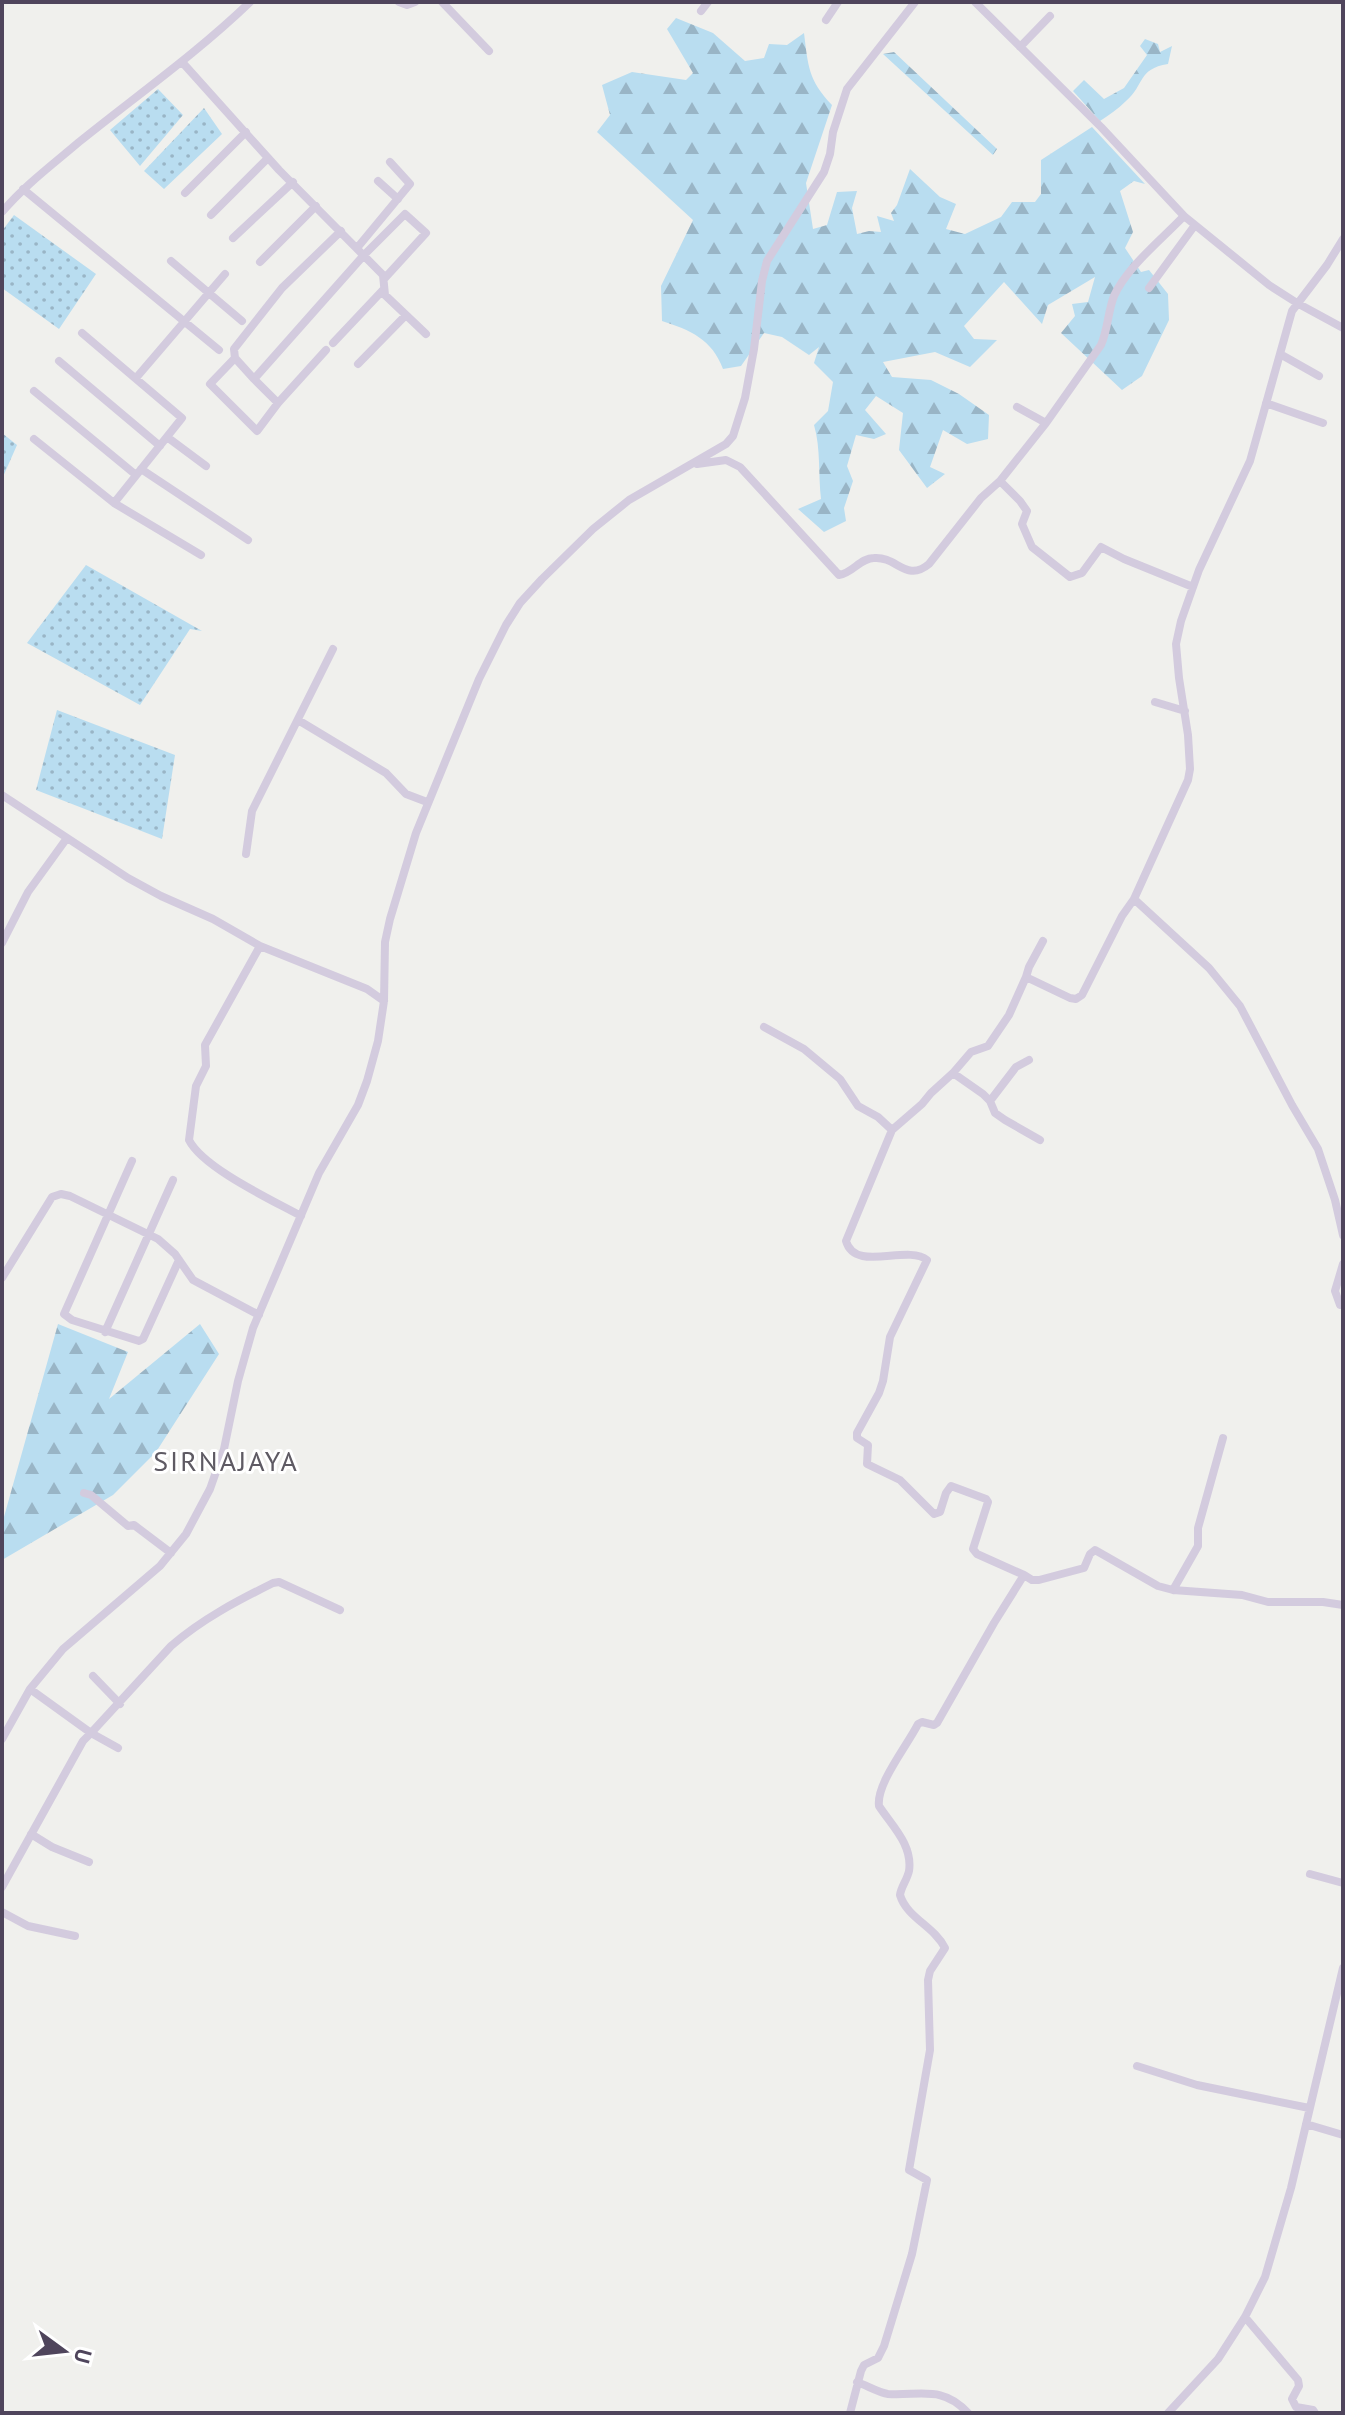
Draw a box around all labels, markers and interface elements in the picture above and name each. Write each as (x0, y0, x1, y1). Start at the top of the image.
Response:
district label: SIRNAJAYA (153, 1442, 299, 1479)
north arrow (24, 2311, 104, 2391)
text: U (68, 2346, 99, 2366)

